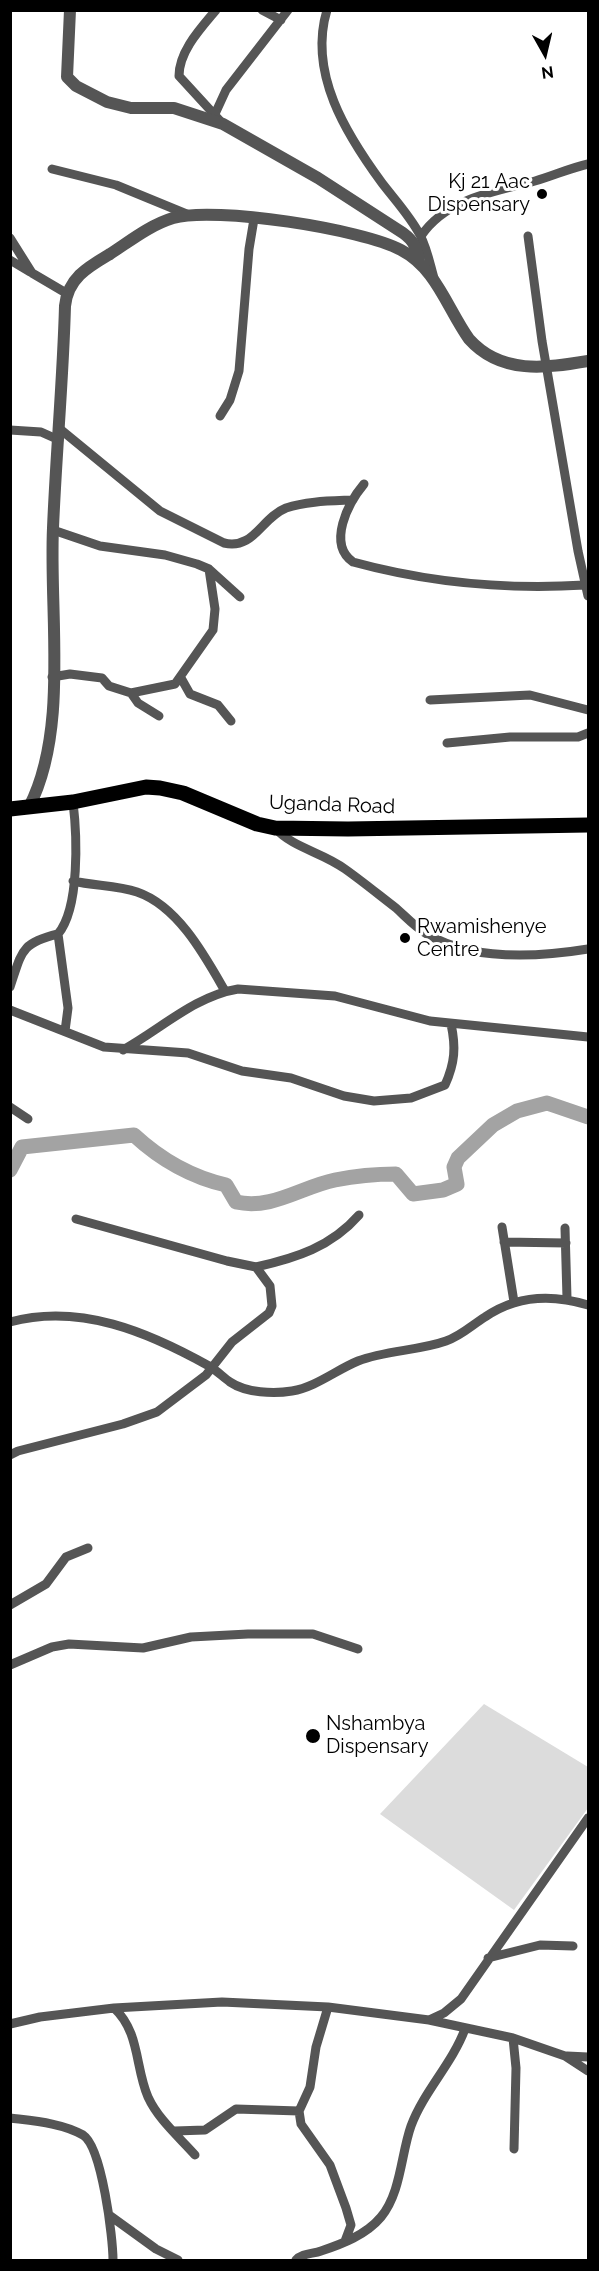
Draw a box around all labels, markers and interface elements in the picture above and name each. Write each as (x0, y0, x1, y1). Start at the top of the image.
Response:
north arrow (515, 24, 575, 84)
text: N (540, 62, 555, 83)
place label: Kj 21 Aac Dispensary (428, 170, 530, 217)
marker: Kj 21 Aac Dispensary (535, 187, 549, 201)
street label: Uganda Road (269, 791, 395, 819)
place label: Rwamishenye Centre (417, 915, 546, 962)
marker: Rwamishenye Centre (398, 931, 412, 945)
place label: Nshambya Dispensary (326, 1712, 428, 1759)
marker: Nshambya Dispensary (304, 1727, 322, 1745)

